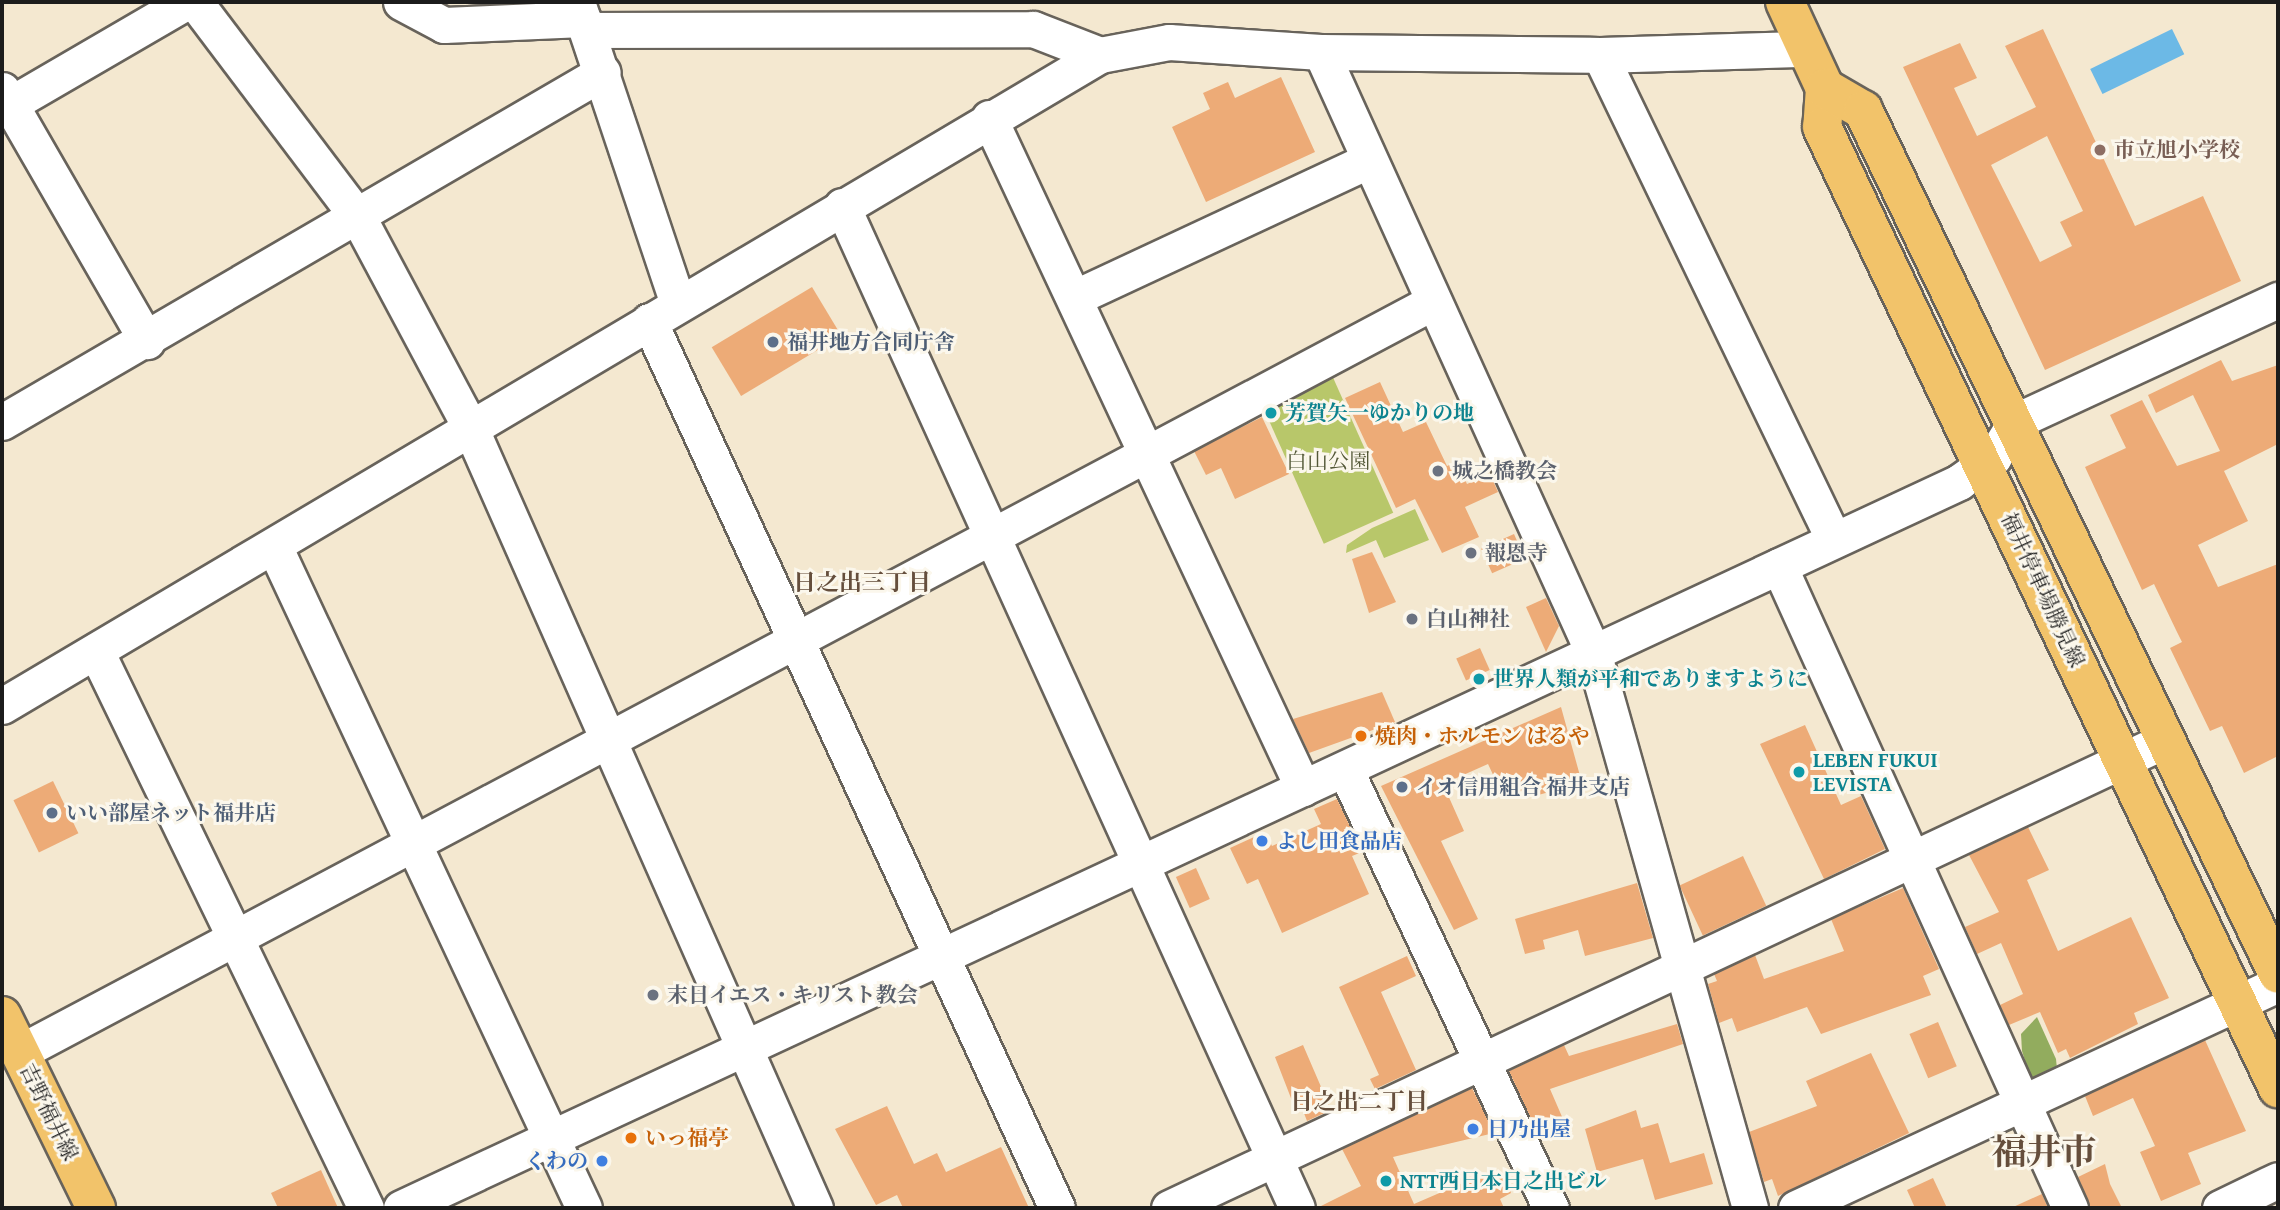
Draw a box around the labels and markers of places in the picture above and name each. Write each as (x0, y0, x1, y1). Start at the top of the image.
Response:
place label: 市立旭小学校 (2114, 137, 2240, 163)
marker: 市立旭小学校 (2092, 142, 2108, 158)
place label: 福井地方合同庁舎 (787, 329, 955, 355)
marker: 福井地方合同庁舎 (765, 334, 781, 350)
place label: 芳賀矢一ゆかりの地 (1285, 400, 1474, 426)
marker: 芳賀矢一ゆかりの地 (1263, 405, 1279, 421)
place label: 城之橋教会 (1452, 458, 1557, 484)
marker: 城之橋教会 (1430, 463, 1446, 479)
place label: 報恩寺 (1485, 540, 1548, 566)
marker: 報恩寺 (1463, 545, 1479, 561)
place label: 白山神社 (1426, 606, 1510, 632)
marker: 白山神社 (1404, 611, 1420, 627)
place label: 世界人類が平和でありますように (1493, 666, 1808, 692)
marker: 世界人類が平和でありますように (1471, 671, 1487, 687)
place label: 焼肉・ホルモン はるや (1375, 723, 1590, 749)
marker: 焼肉・ホルモン はるや (1353, 728, 1369, 744)
place label: LEBEN FUKUI LEVISTA (1813, 747, 1938, 797)
marker: LEBEN FUKUI LEVISTA (1791, 764, 1807, 780)
place label: イオ信用組合 福井支店 (1416, 774, 1631, 800)
marker: イオ信用組合 福井支店 (1394, 779, 1410, 795)
place label: いい部屋ネット福井店 (66, 800, 276, 826)
marker: いい部屋ネット福井店 (44, 805, 60, 821)
place label: よし田食品店 (1276, 828, 1402, 854)
marker: よし田食品店 (1254, 833, 1270, 849)
place label: 末日イエス・キリスト教会 (667, 982, 919, 1008)
marker: 末日イエス・キリスト教会 (645, 987, 661, 1003)
place label: 日乃出屋 (1487, 1116, 1571, 1142)
marker: 日乃出屋 (1465, 1121, 1481, 1137)
place label: いっ福亭 (645, 1125, 729, 1151)
marker: いっ福亭 (623, 1130, 639, 1146)
place label: くわの (525, 1148, 588, 1174)
marker: くわの (594, 1153, 610, 1169)
place label: NTT西日本日之出ビル (1400, 1168, 1607, 1194)
marker: NTT西日本日之出ビル (1378, 1173, 1394, 1189)

